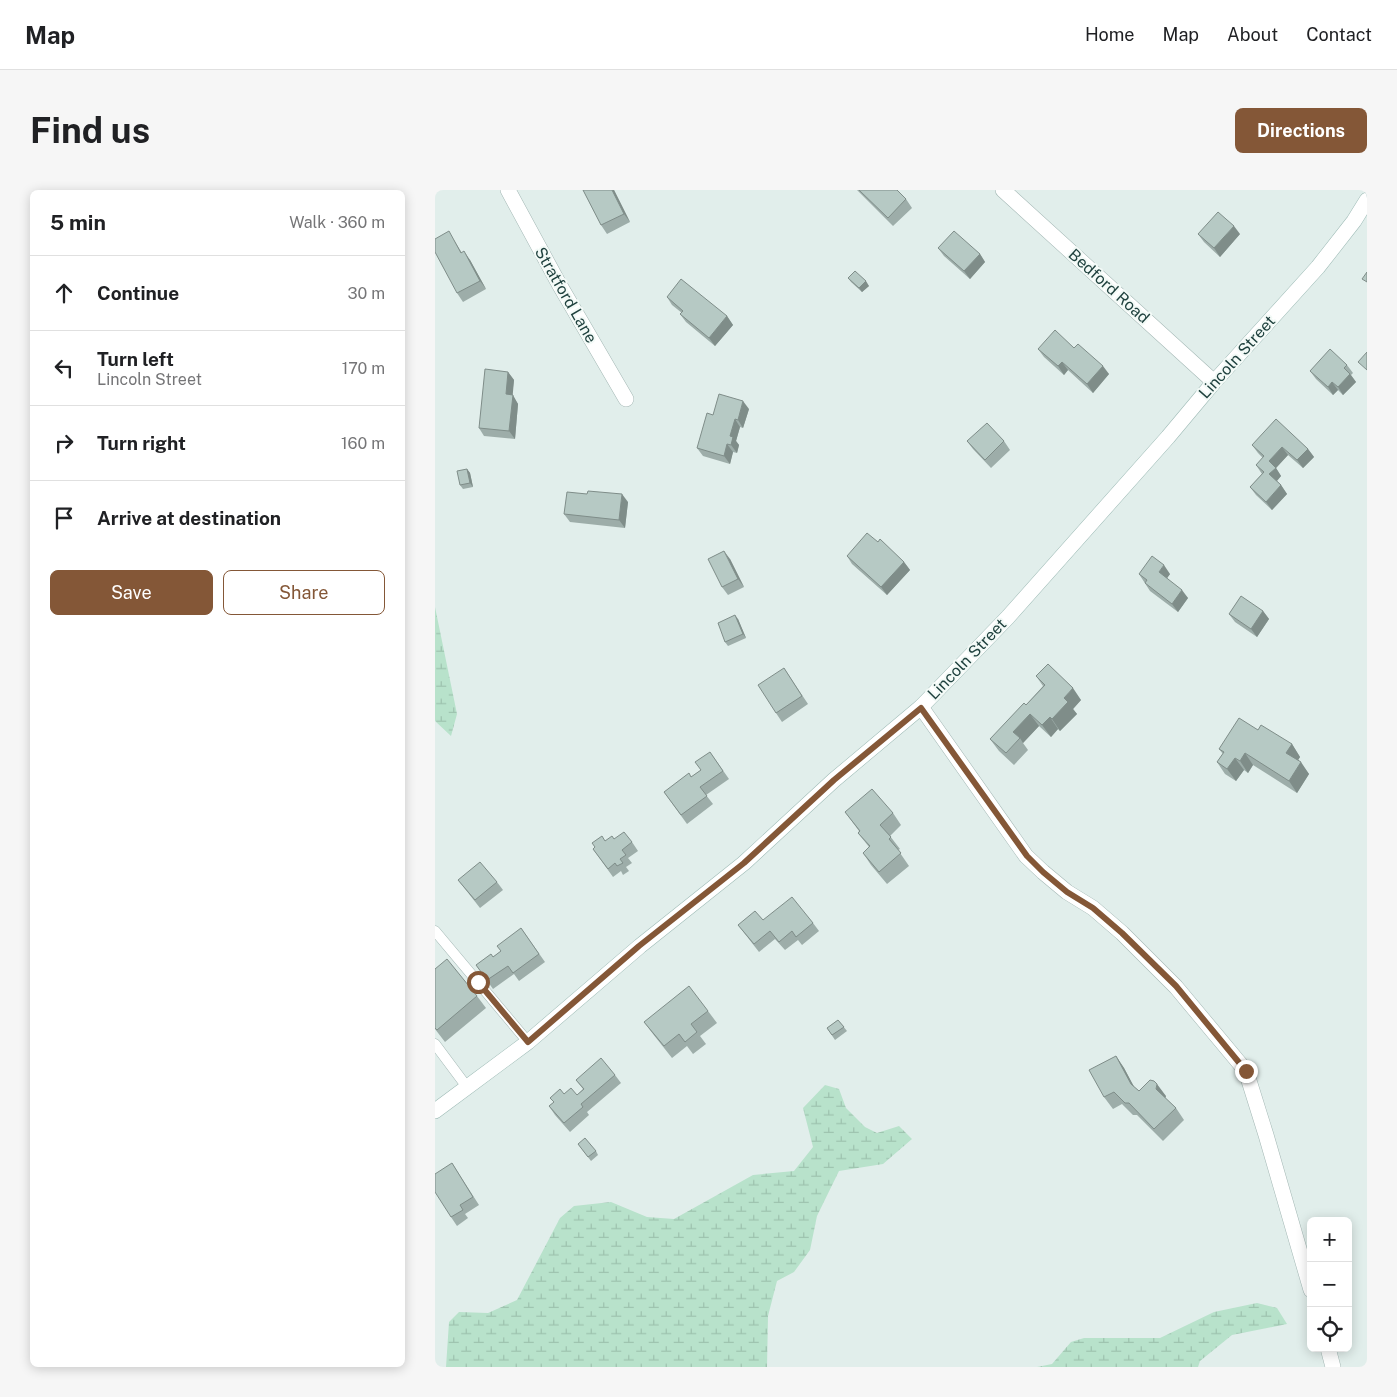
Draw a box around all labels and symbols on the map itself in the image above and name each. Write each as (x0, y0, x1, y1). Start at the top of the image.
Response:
street label: Stratford Lane (531, 244, 601, 346)
street label: Bedford Road (1065, 245, 1153, 327)
street label: Lincoln Street (1195, 312, 1279, 402)
street label: Lincoln Street (924, 615, 1010, 703)
route start (467, 971, 490, 994)
route end (1235, 1060, 1258, 1083)

